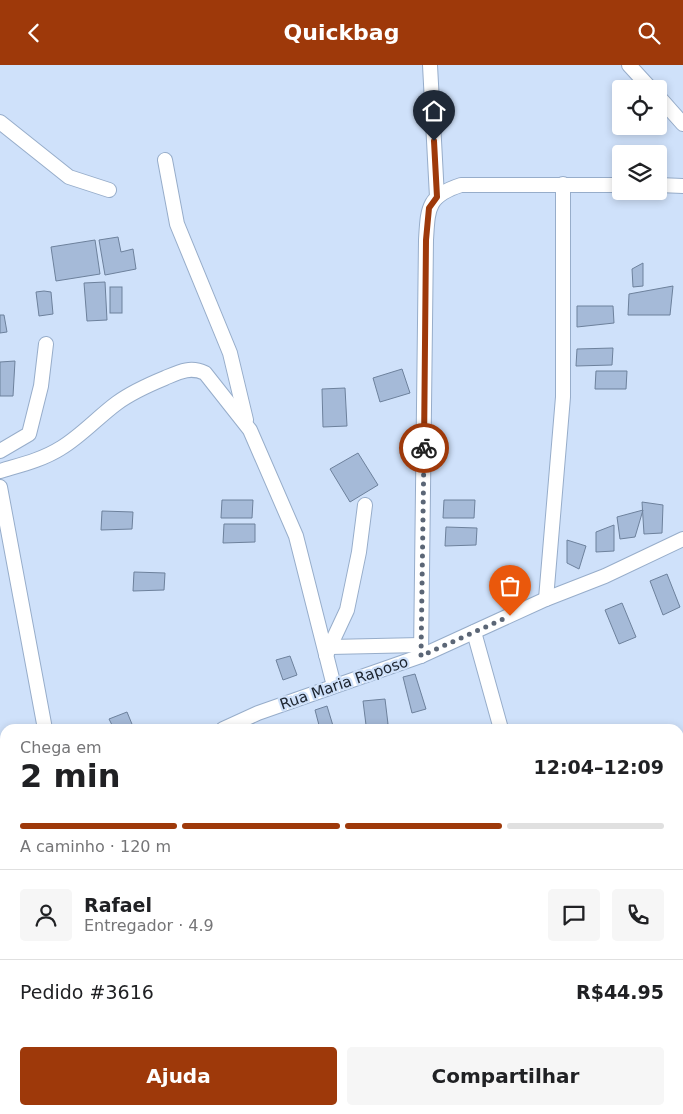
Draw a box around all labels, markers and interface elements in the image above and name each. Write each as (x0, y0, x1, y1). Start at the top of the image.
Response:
icon: back (20, 19, 48, 47)
icon: search (635, 19, 663, 47)
text: Quickbag (284, 20, 399, 45)
map controls (612, 80, 667, 200)
button: locate (612, 80, 667, 135)
pin (413, 90, 455, 141)
icon: home (420, 97, 448, 125)
button: layers (612, 145, 667, 200)
courier (399, 423, 449, 473)
icon: bike (410, 434, 438, 462)
pin (489, 565, 531, 616)
icon: bag (496, 572, 524, 600)
street label: Rua Maria Raposo (277, 653, 411, 713)
text: Chega em (20, 738, 102, 757)
text: 12:04–12:09 (534, 756, 664, 778)
text: 2 min (20, 757, 121, 795)
text: A caminho · 120 m (20, 837, 171, 856)
button: person (20, 889, 72, 941)
button: chat (548, 889, 600, 941)
button: phone (612, 889, 664, 941)
text: Rafael (84, 894, 152, 916)
text: Entregador · 4.9 (84, 916, 214, 935)
text: Pedido #3616 (20, 981, 154, 1003)
text: R$44.95 (576, 981, 664, 1003)
button: Ajuda (20, 1047, 337, 1105)
button: Compartilhar (347, 1047, 664, 1105)

